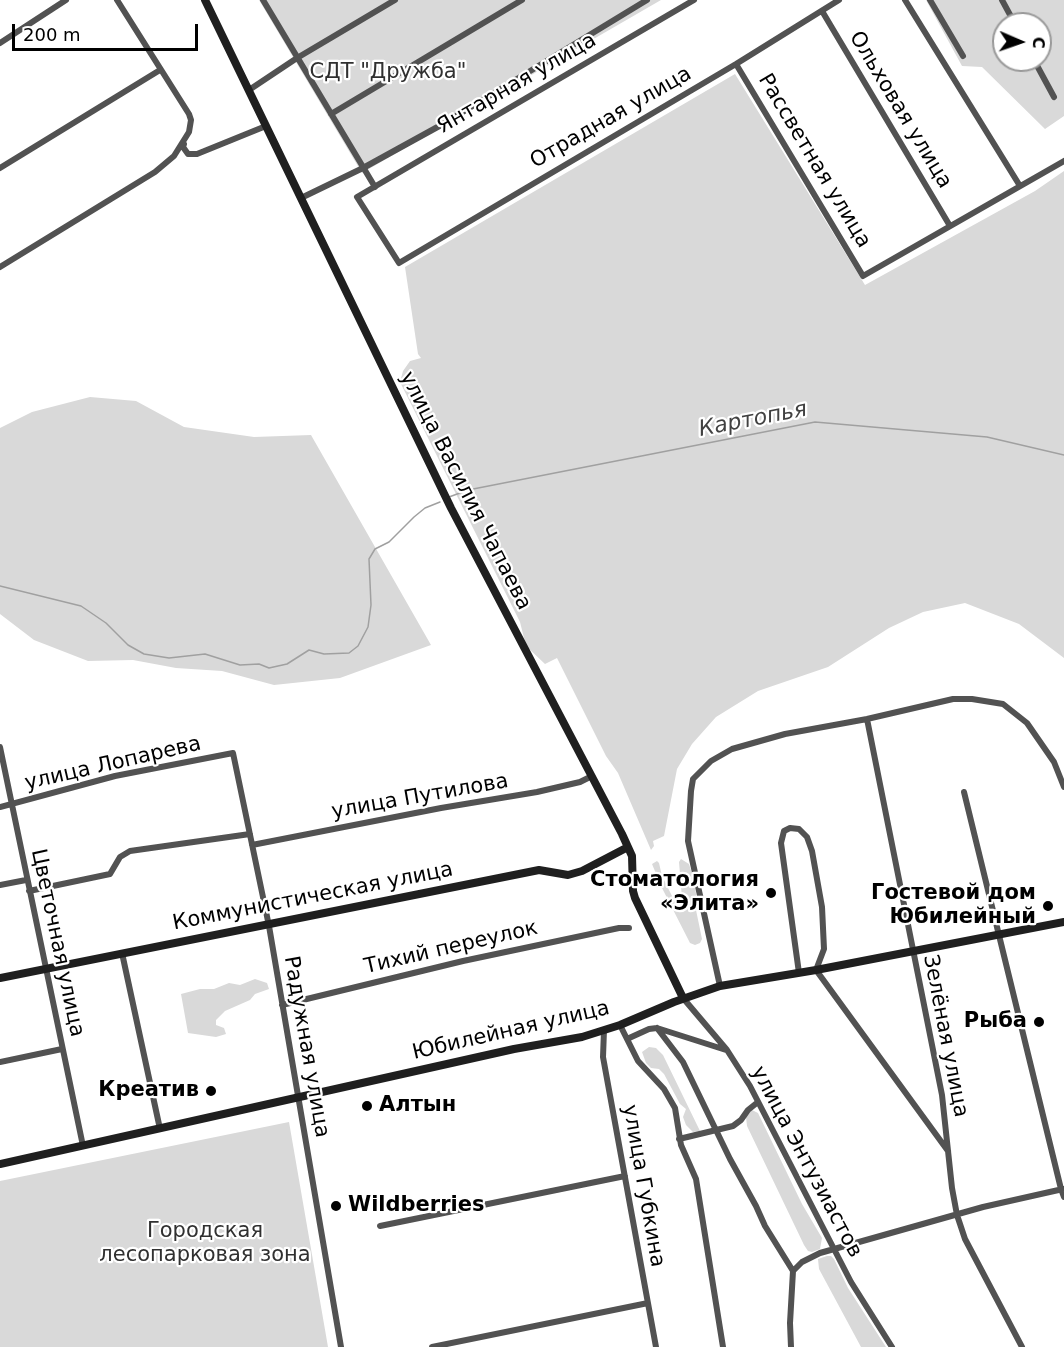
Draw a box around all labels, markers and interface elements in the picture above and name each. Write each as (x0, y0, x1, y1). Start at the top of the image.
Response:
scale bar (15, 12, 201, 50)
north arrow (992, 12, 1052, 72)
text: 200 m (23, 24, 81, 45)
street label: Ольховая улица (843, 27, 957, 193)
street label: Янтарная улица (433, 28, 601, 140)
text: С (1029, 36, 1048, 49)
park label: СДТ "Дружба" (310, 60, 466, 86)
street label: Отрадная улица (526, 62, 696, 174)
street label: Рассветная улица (752, 69, 876, 253)
street label: улица Василия Чапаева (394, 368, 536, 614)
water label: Картопья (697, 397, 809, 443)
street label: улица Лопарева (22, 731, 204, 797)
street label: улица Путилова (330, 769, 510, 825)
street label: Цветочная улица (25, 847, 89, 1039)
street label: Коммунистическая улица (171, 857, 455, 937)
place label: Стоматология «Элита» (590, 868, 759, 918)
place label: Гостевой дом Юбилейный (871, 881, 1036, 931)
marker: Стоматология «Элита» (764, 886, 778, 900)
marker: Гостевой дом Юбилейный (1041, 899, 1055, 913)
street label: Тихий переулок (362, 916, 540, 980)
street label: Зелёная улица (917, 952, 973, 1120)
street label: Радужная улица (278, 954, 334, 1140)
street label: Юбилейная улица (410, 996, 612, 1066)
place label: Рыба (964, 1009, 1027, 1035)
marker: Рыба (1032, 1015, 1046, 1029)
street label: улица Энтузиастов (745, 1062, 867, 1262)
place label: Креатив (98, 1078, 199, 1104)
marker: Креатив (204, 1084, 218, 1098)
place label: Алтын (379, 1093, 456, 1119)
marker: Алтын (360, 1099, 374, 1113)
street label: улица Губкина (616, 1103, 670, 1269)
place label: Wildberries (348, 1193, 485, 1219)
marker: Wildberries (329, 1199, 343, 1213)
park label: Городская лесопарковая зона (99, 1219, 311, 1269)

